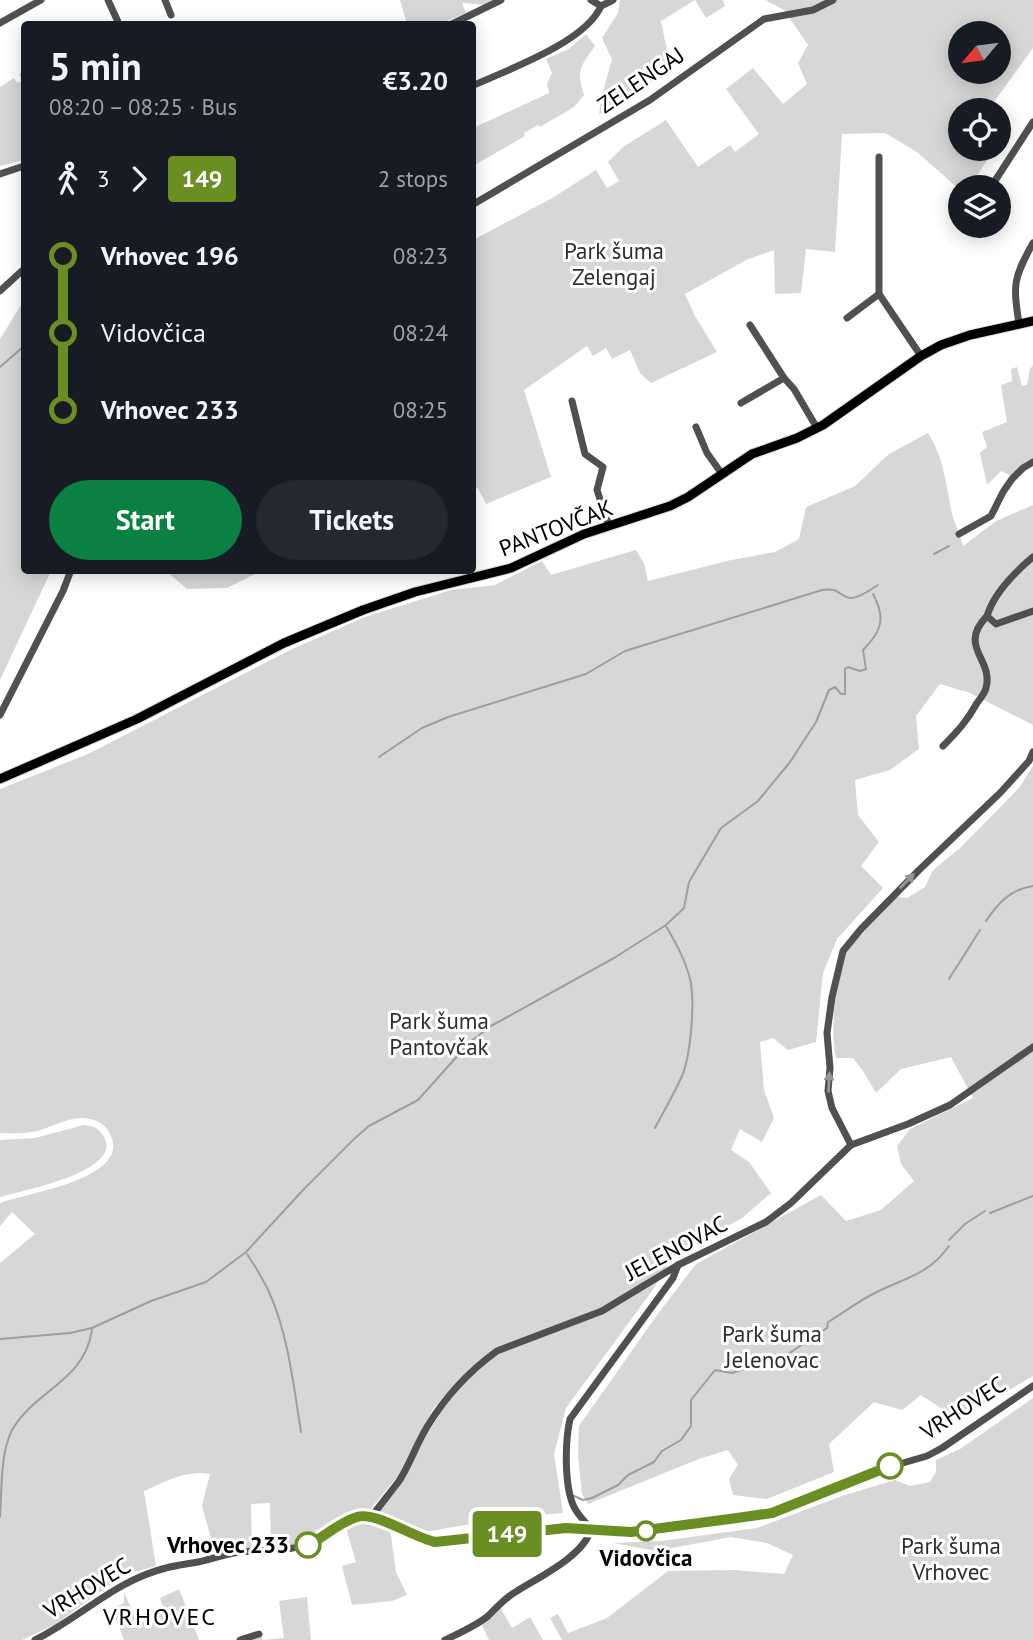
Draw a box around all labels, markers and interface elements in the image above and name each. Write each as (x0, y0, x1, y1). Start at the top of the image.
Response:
north arrow (948, 21, 1012, 84)
map controls (948, 21, 1011, 238)
street label: ZELENGAJ (592, 40, 690, 119)
text: 5 min (49, 41, 142, 90)
text: €3.20 (383, 64, 448, 97)
text: 08:20 – 08:25 · Bus (49, 92, 237, 121)
button: locate (948, 98, 1011, 161)
icon: walk (49, 160, 87, 198)
icon: forward (120, 160, 158, 198)
text: 149 (182, 163, 222, 194)
text: 3 (97, 164, 110, 193)
text: 2 stops (378, 164, 448, 193)
button: layers (948, 175, 1011, 238)
park label: Park šuma Zelengaj (564, 236, 664, 291)
text: Vrhovec 196 (101, 239, 239, 272)
text: 08:23 (393, 241, 448, 270)
text: Vidovčica (101, 316, 206, 349)
text: 08:24 (393, 318, 448, 347)
text: Vrhovec 233 (101, 393, 239, 426)
text: 08:25 (393, 395, 448, 424)
button: Start (49, 480, 242, 560)
button: Tickets (256, 480, 448, 560)
street label: PANTOVČAK (495, 493, 617, 562)
one-way arrow (899, 873, 915, 890)
park label: Park šuma Pantovčak (389, 1006, 489, 1061)
one-way arrow (824, 1070, 835, 1092)
street label: JELENOVAC (619, 1208, 732, 1287)
park label: Park šuma Jelenovac (722, 1319, 822, 1374)
street label: VRHOVEC (914, 1369, 1011, 1446)
unlabelled marker (877, 1453, 903, 1479)
line badge: 149 (467, 1511, 547, 1557)
text: 149 (487, 1518, 527, 1549)
marker: Vidovčica (636, 1521, 656, 1541)
place label: Vrhovec 233 (166, 1530, 289, 1559)
park label: Park šuma Vrhovec (901, 1531, 1001, 1586)
marker: Vrhovec 233 (295, 1532, 321, 1558)
place label: Vidovčica (599, 1543, 692, 1572)
street label: VRHOVEC (37, 1550, 135, 1625)
district label: VRHOVEC (102, 1601, 217, 1632)

